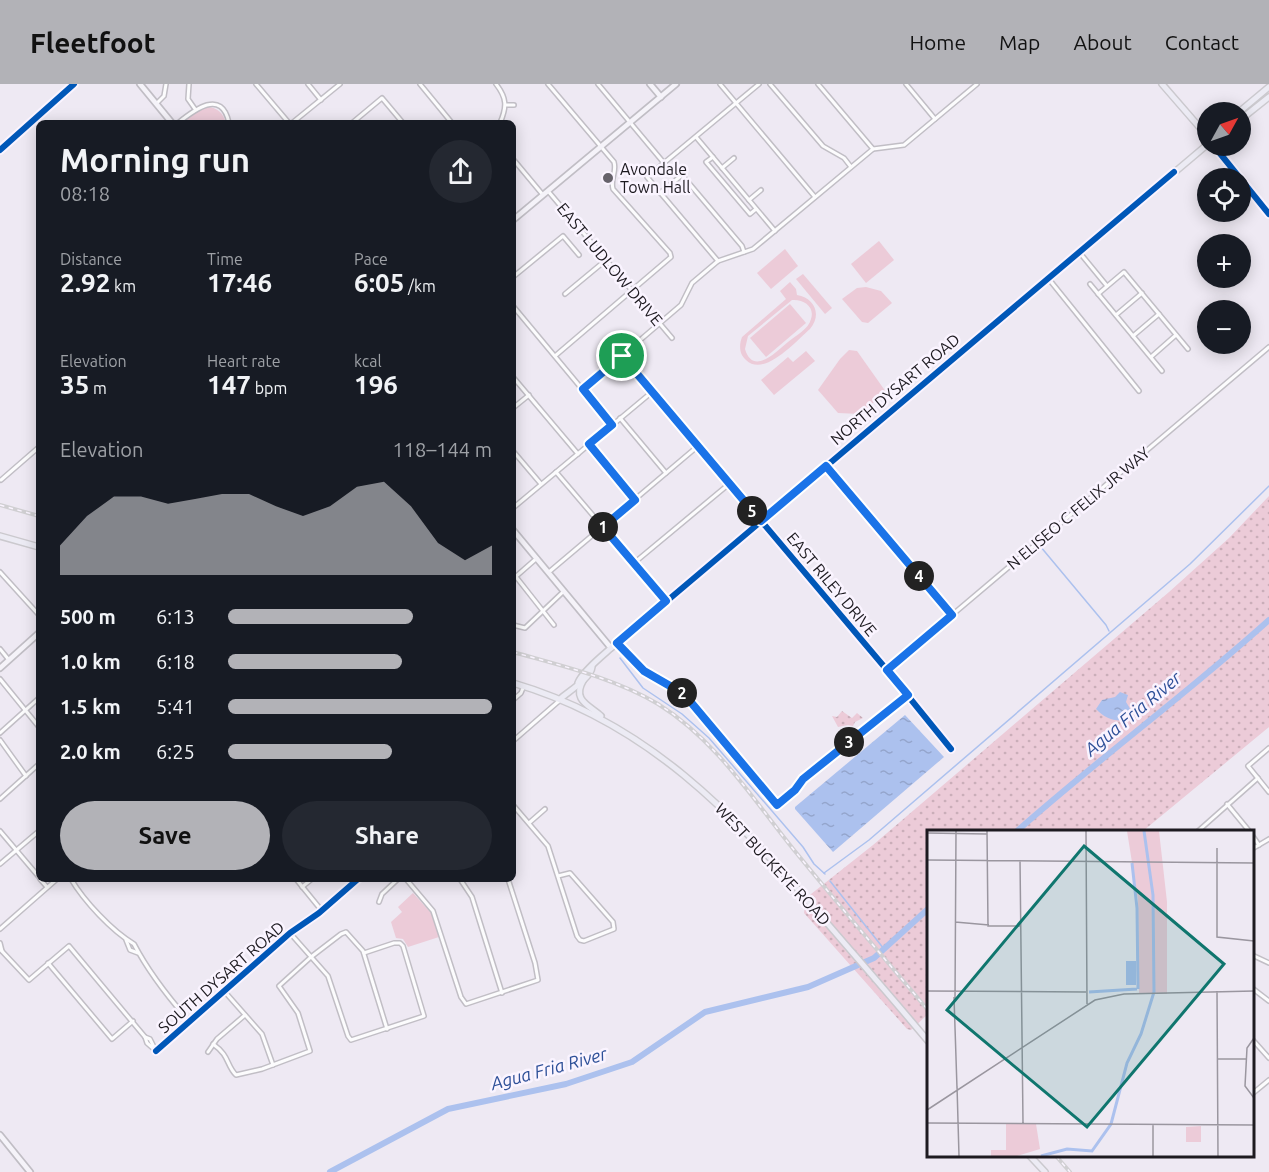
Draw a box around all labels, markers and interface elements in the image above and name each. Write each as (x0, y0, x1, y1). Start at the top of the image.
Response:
text: Fleetfoot (30, 27, 156, 58)
text: Home (909, 30, 966, 54)
text: Map (999, 30, 1040, 54)
text: About (1073, 30, 1132, 54)
text: Contact (1165, 30, 1239, 54)
north arrow (1197, 102, 1251, 156)
map controls (1197, 102, 1251, 354)
button: share (429, 140, 492, 203)
text: Morning run (60, 141, 250, 178)
place label: Avondale Town Hall (620, 160, 690, 196)
button: locate (1197, 168, 1251, 222)
marker: Avondale Town Hall (601, 171, 615, 185)
text: 08:18 (60, 182, 110, 205)
street label: EAST LUDLOW DRIVE (554, 199, 666, 329)
button: + (1197, 234, 1251, 288)
text: Distance (60, 250, 122, 268)
text: Time (207, 250, 243, 268)
text: Pace (354, 250, 388, 268)
text: 2.92 (60, 268, 110, 297)
text: 17:46 (207, 268, 272, 297)
text: 6:05 (354, 268, 404, 297)
text: km (110, 277, 136, 295)
text: /km (404, 277, 436, 295)
button: − (1197, 300, 1251, 354)
pin (596, 330, 647, 381)
street label: NORTH DYSART ROAD (827, 330, 963, 448)
icon: arrive (605, 339, 638, 372)
text: Elevation (60, 352, 127, 370)
text: Heart rate (207, 352, 281, 370)
text: kcal (354, 352, 382, 370)
text: 35 (60, 370, 89, 399)
text: 147 (207, 370, 251, 399)
text: 196 (354, 370, 398, 399)
text: m (89, 379, 107, 397)
text: bpm (251, 379, 287, 397)
text: Elevation (60, 438, 143, 461)
text: 118–144 m (393, 438, 492, 461)
street label: N ELISEO C FELIX JR WAY (1003, 443, 1154, 573)
pin: 5 (737, 496, 767, 526)
text: 5 (747, 502, 757, 520)
pin: 1 (588, 512, 618, 542)
text: 1 (598, 518, 608, 536)
street label: EAST RILEY DRIVE (784, 529, 881, 639)
pin: 4 (904, 561, 934, 591)
text: 4 (914, 567, 924, 585)
text: 500 m (60, 605, 116, 628)
text: 6:13 (156, 605, 195, 628)
text: 1.0 km (60, 650, 121, 673)
text: 6:18 (156, 650, 195, 673)
water label: Agua Fria River (1079, 666, 1185, 760)
pin: 2 (667, 678, 697, 708)
text: 2 (677, 684, 687, 702)
text: 1.5 km (60, 695, 121, 718)
text: 5:41 (156, 695, 195, 718)
pin: 3 (834, 727, 864, 757)
text: 3 (844, 733, 854, 751)
text: 2.0 km (60, 740, 121, 763)
text: 6:25 (156, 740, 195, 763)
street label: WEST BUCKEYE ROAD (712, 799, 834, 929)
button: Save (60, 801, 270, 870)
button: Share (282, 801, 492, 870)
inset map (927, 830, 1254, 1157)
street label: SOUTH DYSART ROAD (154, 917, 288, 1037)
water label: Agua Fria River (487, 1043, 610, 1093)

